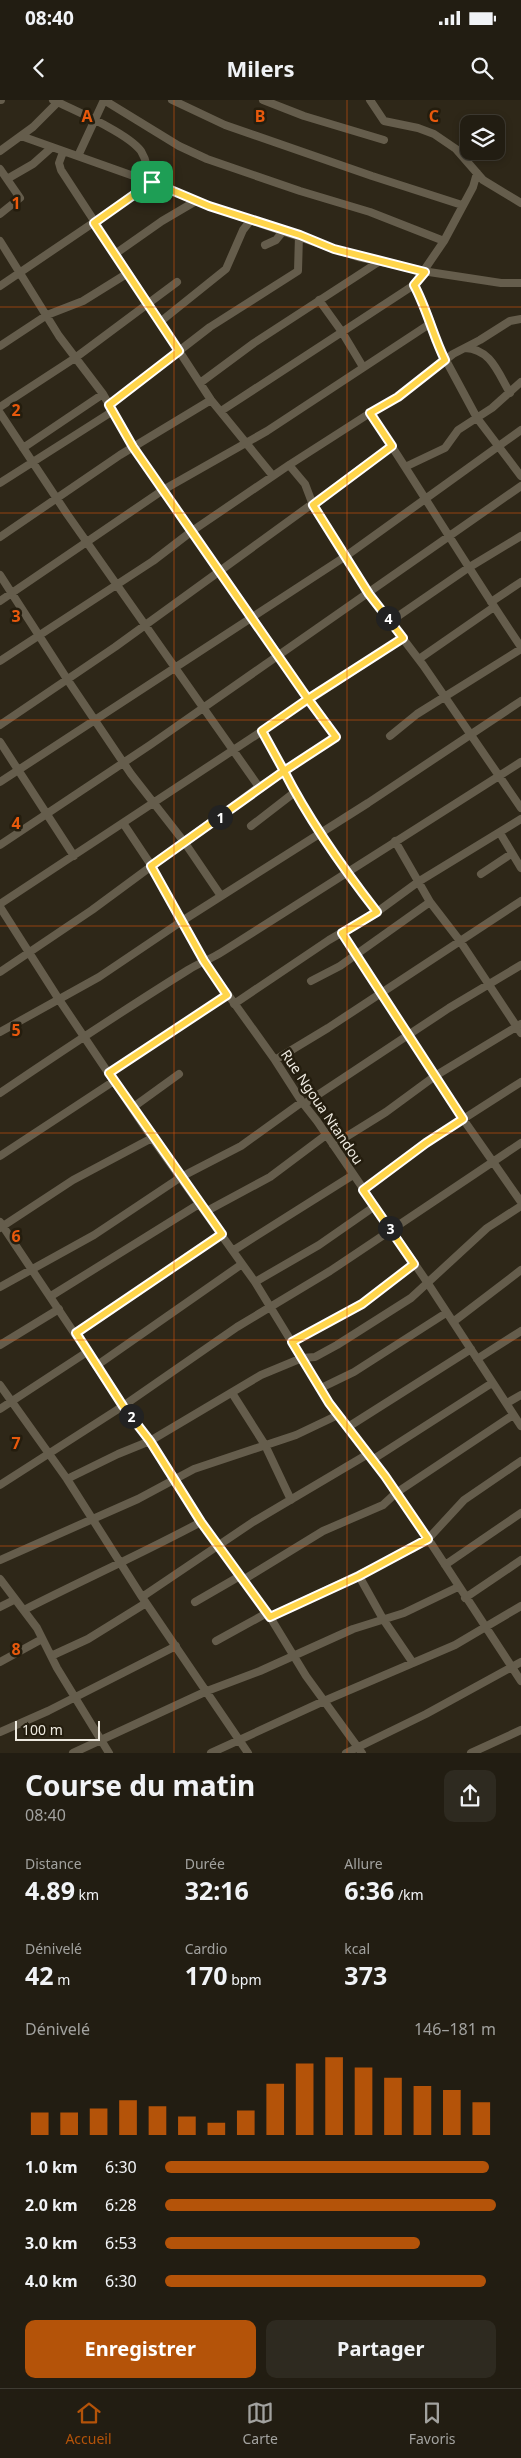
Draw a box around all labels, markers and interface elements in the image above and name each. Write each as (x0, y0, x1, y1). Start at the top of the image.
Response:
text: 08:40 (25, 5, 74, 31)
text: Milers (227, 53, 294, 83)
icon: back (25, 54, 53, 82)
icon: search (468, 54, 496, 82)
text: A (81, 105, 93, 127)
text: B (255, 105, 265, 127)
text: C (429, 105, 439, 127)
map controls (460, 115, 505, 160)
button: layers (460, 115, 505, 160)
pin (131, 161, 173, 203)
icon: arrive (138, 168, 166, 196)
text: 1 (11, 192, 21, 214)
text: 2 (11, 399, 21, 421)
text: 3 (11, 605, 21, 627)
pin: 4 (376, 606, 400, 630)
text: 4 (384, 609, 393, 628)
pin: 1 (208, 804, 232, 830)
text: 1 (216, 808, 225, 827)
text: 4 (11, 812, 21, 834)
text: 5 (11, 1019, 21, 1041)
street label: Rue Ngoua Ntandou (277, 1046, 368, 1168)
pin: 3 (378, 1216, 402, 1240)
text: 3 (386, 1219, 395, 1238)
text: 6 (11, 1225, 21, 1247)
pin: 2 (118, 1404, 144, 1428)
text: 2 (127, 1407, 136, 1426)
text: 7 (11, 1432, 21, 1454)
text: 8 (11, 1638, 21, 1660)
scale bar (15, 1718, 100, 1741)
text: 100 m (22, 1720, 63, 1739)
text: Course du matin (25, 1766, 255, 1804)
button: share (444, 1770, 496, 1822)
text: 08:40 (25, 1804, 66, 1826)
text: Distance (25, 1854, 82, 1873)
text: Durée (185, 1854, 225, 1873)
text: Allure (344, 1854, 383, 1873)
text: 4.89 (25, 1873, 75, 1907)
text: 32:16 (185, 1873, 249, 1907)
text: 6:36 (344, 1873, 394, 1907)
text: km (75, 1885, 99, 1904)
text: /km (394, 1885, 424, 1904)
text: Dénivelé (25, 1939, 82, 1958)
text: Cardio (185, 1939, 228, 1958)
text: kcal (344, 1939, 370, 1958)
text: 42 (25, 1958, 54, 1992)
text: 170 (185, 1958, 228, 1992)
text: 373 (344, 1958, 387, 1992)
text: m (54, 1970, 70, 1989)
text: bpm (228, 1970, 262, 1989)
text: Dénivelé (25, 2018, 90, 2040)
text: 146–181 m (414, 2018, 496, 2040)
text: 1.0 km (25, 2156, 77, 2178)
text: 6:30 (105, 2156, 137, 2178)
text: 2.0 km (25, 2194, 77, 2216)
text: 6:28 (105, 2194, 137, 2216)
text: 3.0 km (25, 2232, 77, 2254)
text: 6:53 (105, 2232, 137, 2254)
text: 4.0 km (25, 2270, 77, 2292)
text: 6:30 (105, 2270, 137, 2292)
button: Enregistrer (25, 2320, 256, 2378)
button: Partager (266, 2320, 496, 2378)
tab: Accueil (65, 2399, 112, 2448)
tab: Carte (242, 2399, 278, 2448)
tab: Favoris (409, 2399, 456, 2448)

